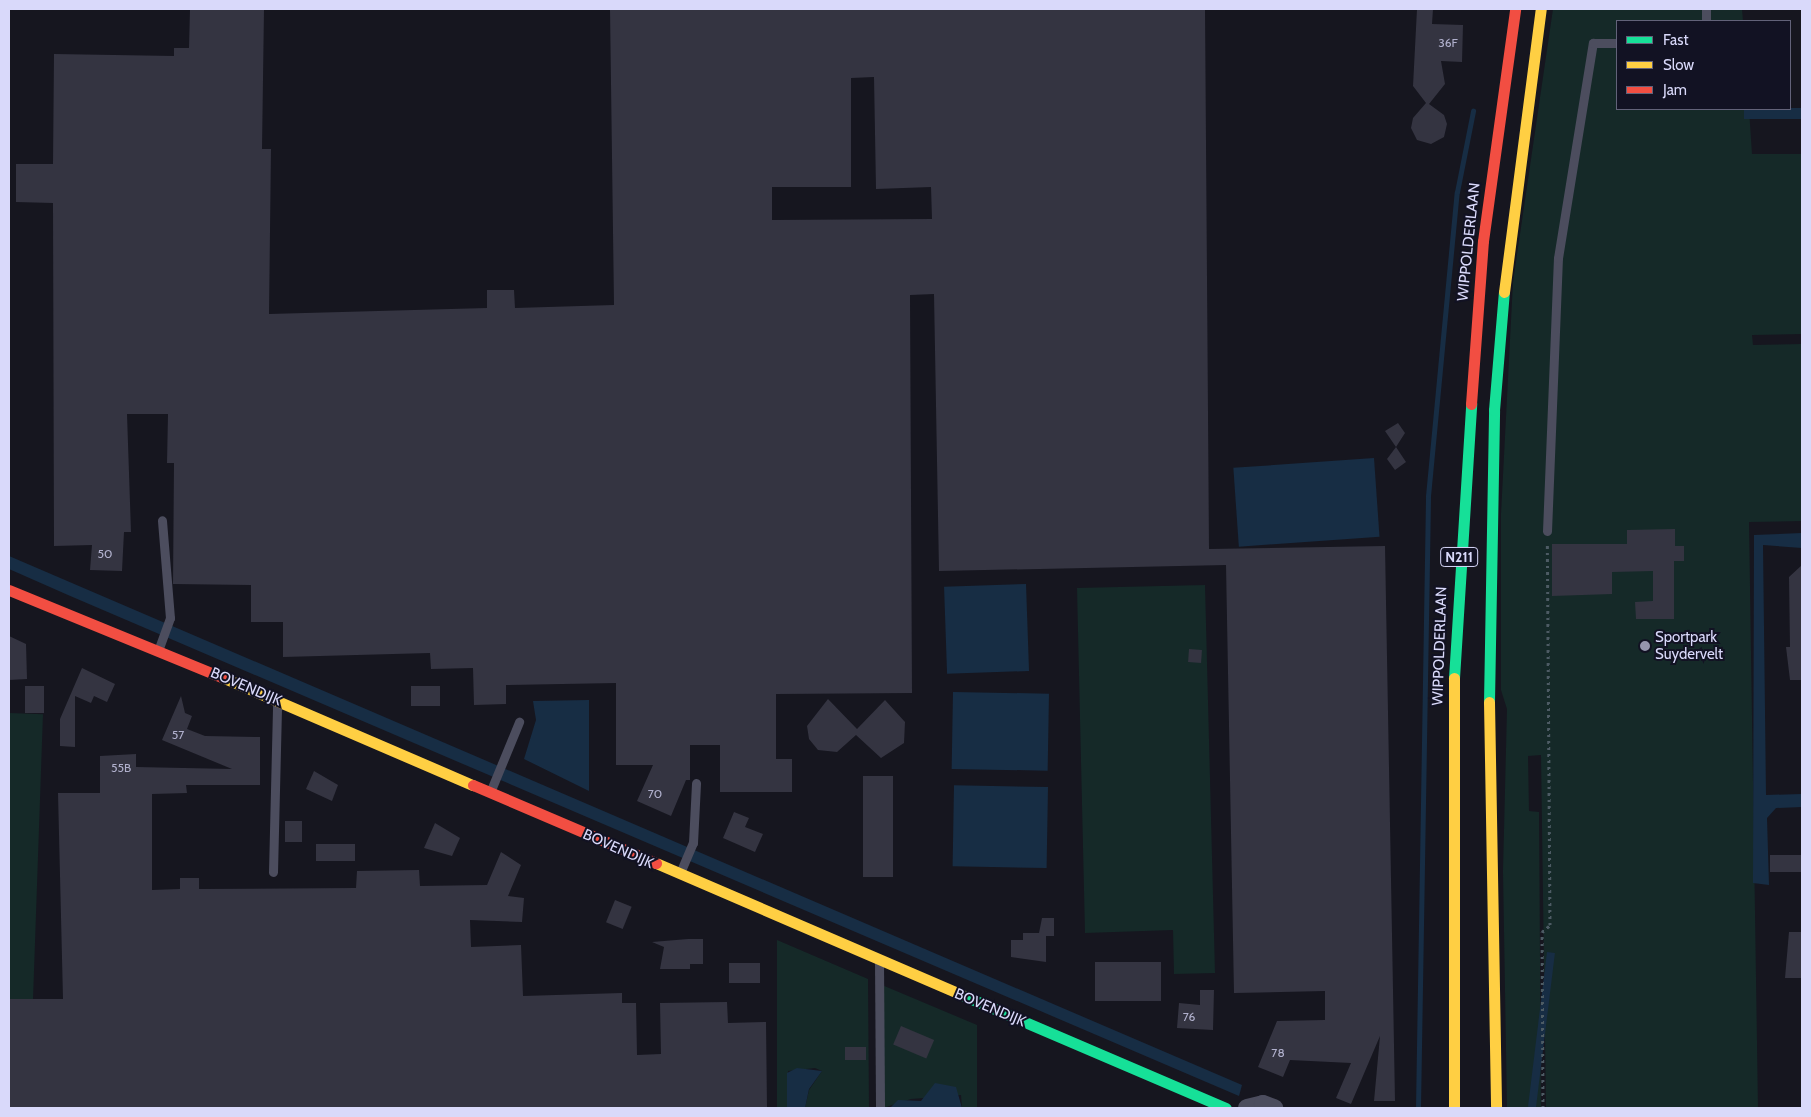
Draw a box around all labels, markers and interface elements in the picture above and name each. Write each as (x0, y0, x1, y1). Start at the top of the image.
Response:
legend (1616, 20, 1791, 110)
text: Fast (1663, 31, 1688, 49)
house number: 36F (1438, 36, 1458, 50)
text: Slow (1663, 56, 1694, 74)
text: Jam (1663, 81, 1687, 99)
street label: WIPPOLDERLAAN (1454, 182, 1484, 302)
road number: N211 (1439, 546, 1479, 568)
house number: 50 (98, 547, 112, 561)
street label: WIPPOLDERLAAN (1429, 586, 1451, 706)
place label: Sportpark Suydervelt (1655, 628, 1723, 663)
marker: Sportpark Suydervelt (1639, 640, 1651, 652)
street label: BOVENDIJK (208, 664, 284, 710)
house number: 57 (172, 728, 184, 742)
house number: 55B (111, 761, 131, 775)
house number: 70 (648, 787, 662, 801)
street label: BOVENDIJK (580, 825, 656, 873)
street label: BOVENDIJK (952, 985, 1028, 1031)
house number: 76 (1183, 1010, 1195, 1024)
house number: 78 (1271, 1046, 1285, 1060)

